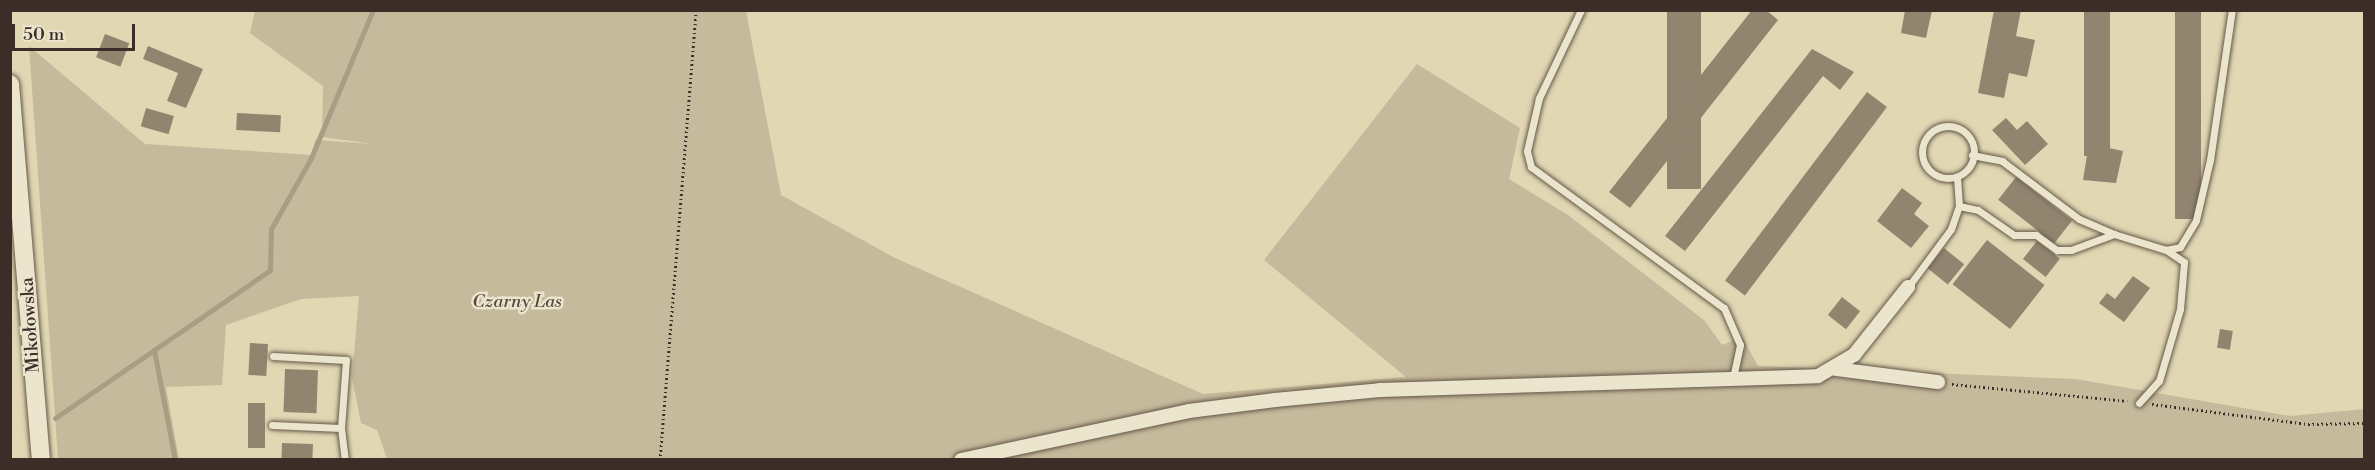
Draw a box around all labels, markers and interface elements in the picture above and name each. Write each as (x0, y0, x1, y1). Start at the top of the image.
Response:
scale bar (15, 12, 138, 50)
text: 50 m (23, 23, 64, 46)
street label: Mikołowska (17, 276, 45, 374)
park label: Czarny Las (472, 291, 562, 313)

